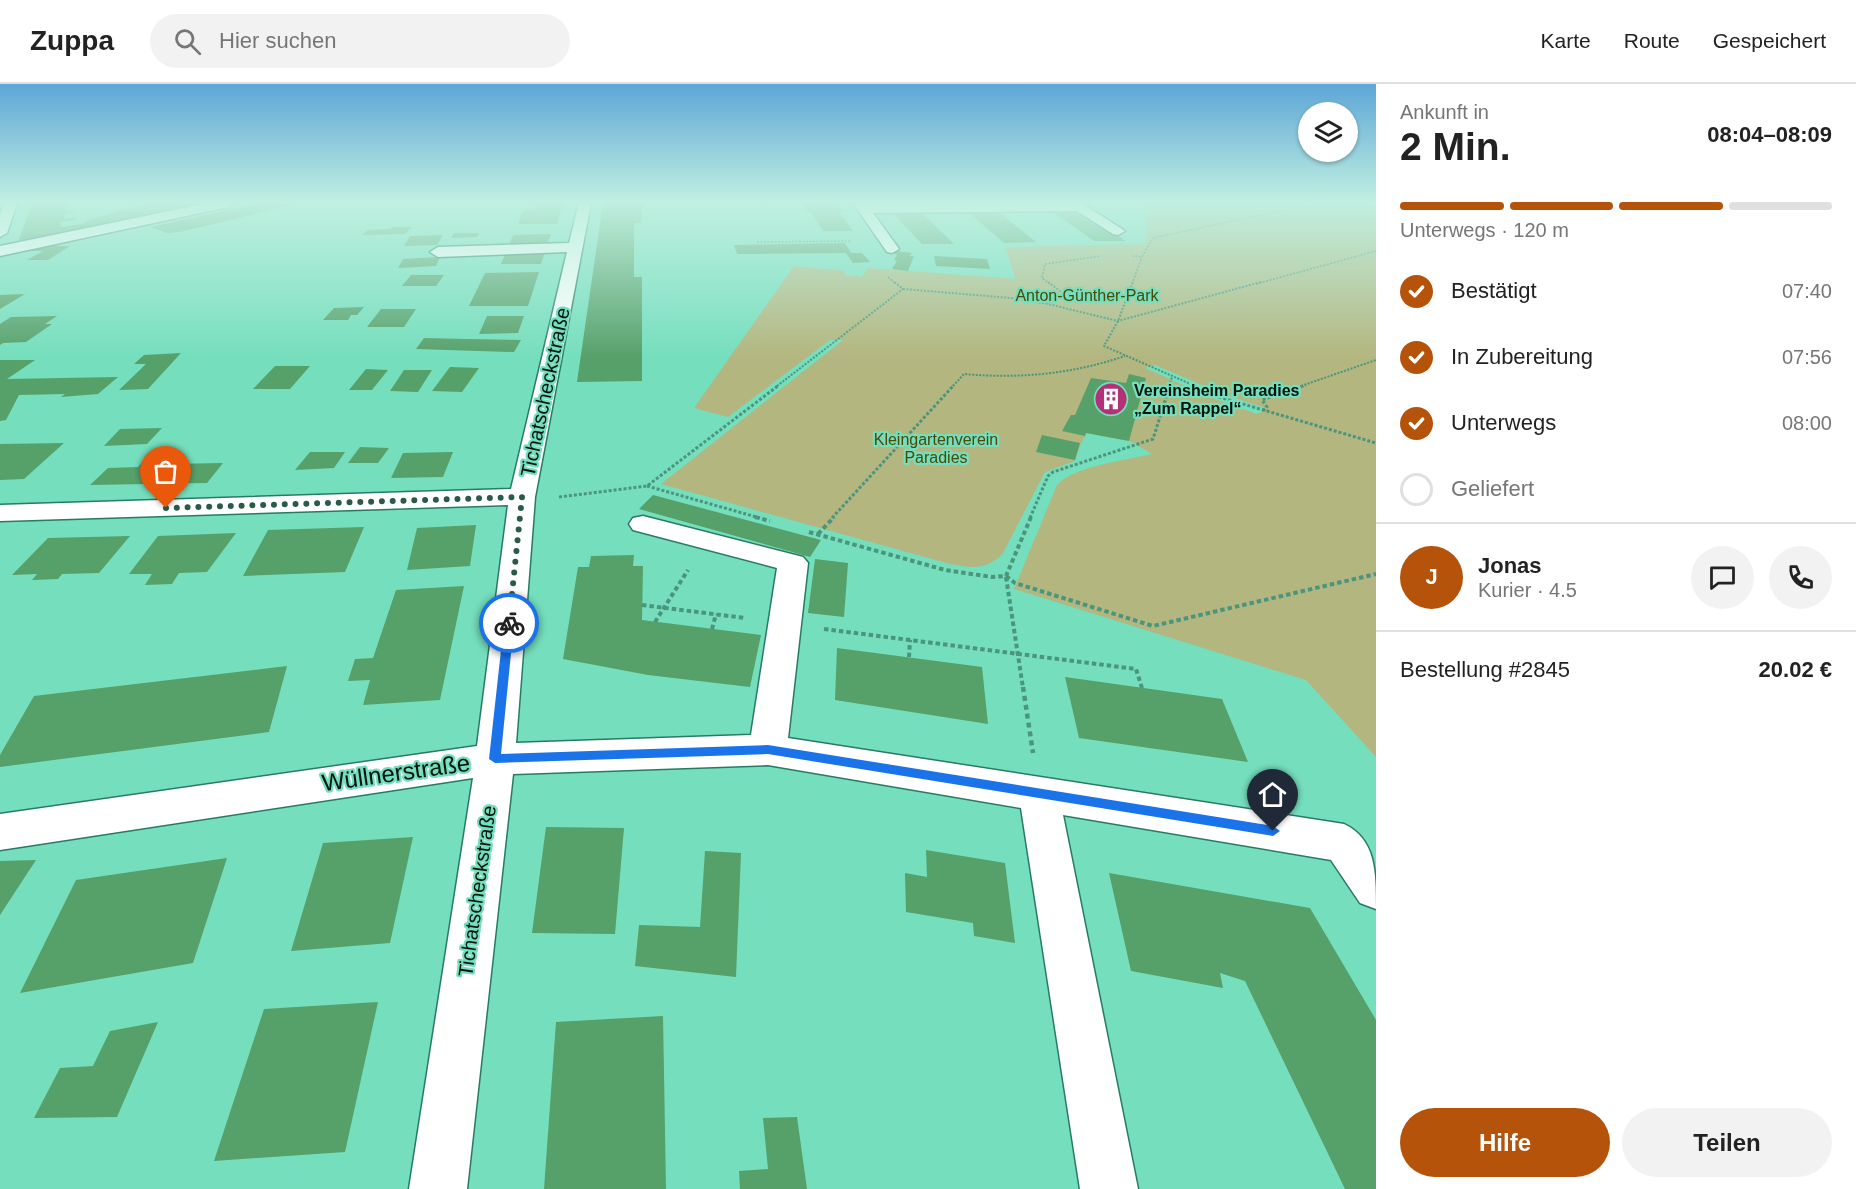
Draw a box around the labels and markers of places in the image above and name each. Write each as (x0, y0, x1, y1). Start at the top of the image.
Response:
building icon: Vereinsheim Paradies „Zum Rappel“ (1093, 381, 1129, 417)
place label: Vereinsheim Paradies „Zum Rappel“ (1134, 382, 1300, 417)
pin (140, 446, 191, 508)
pin (1247, 769, 1298, 831)

